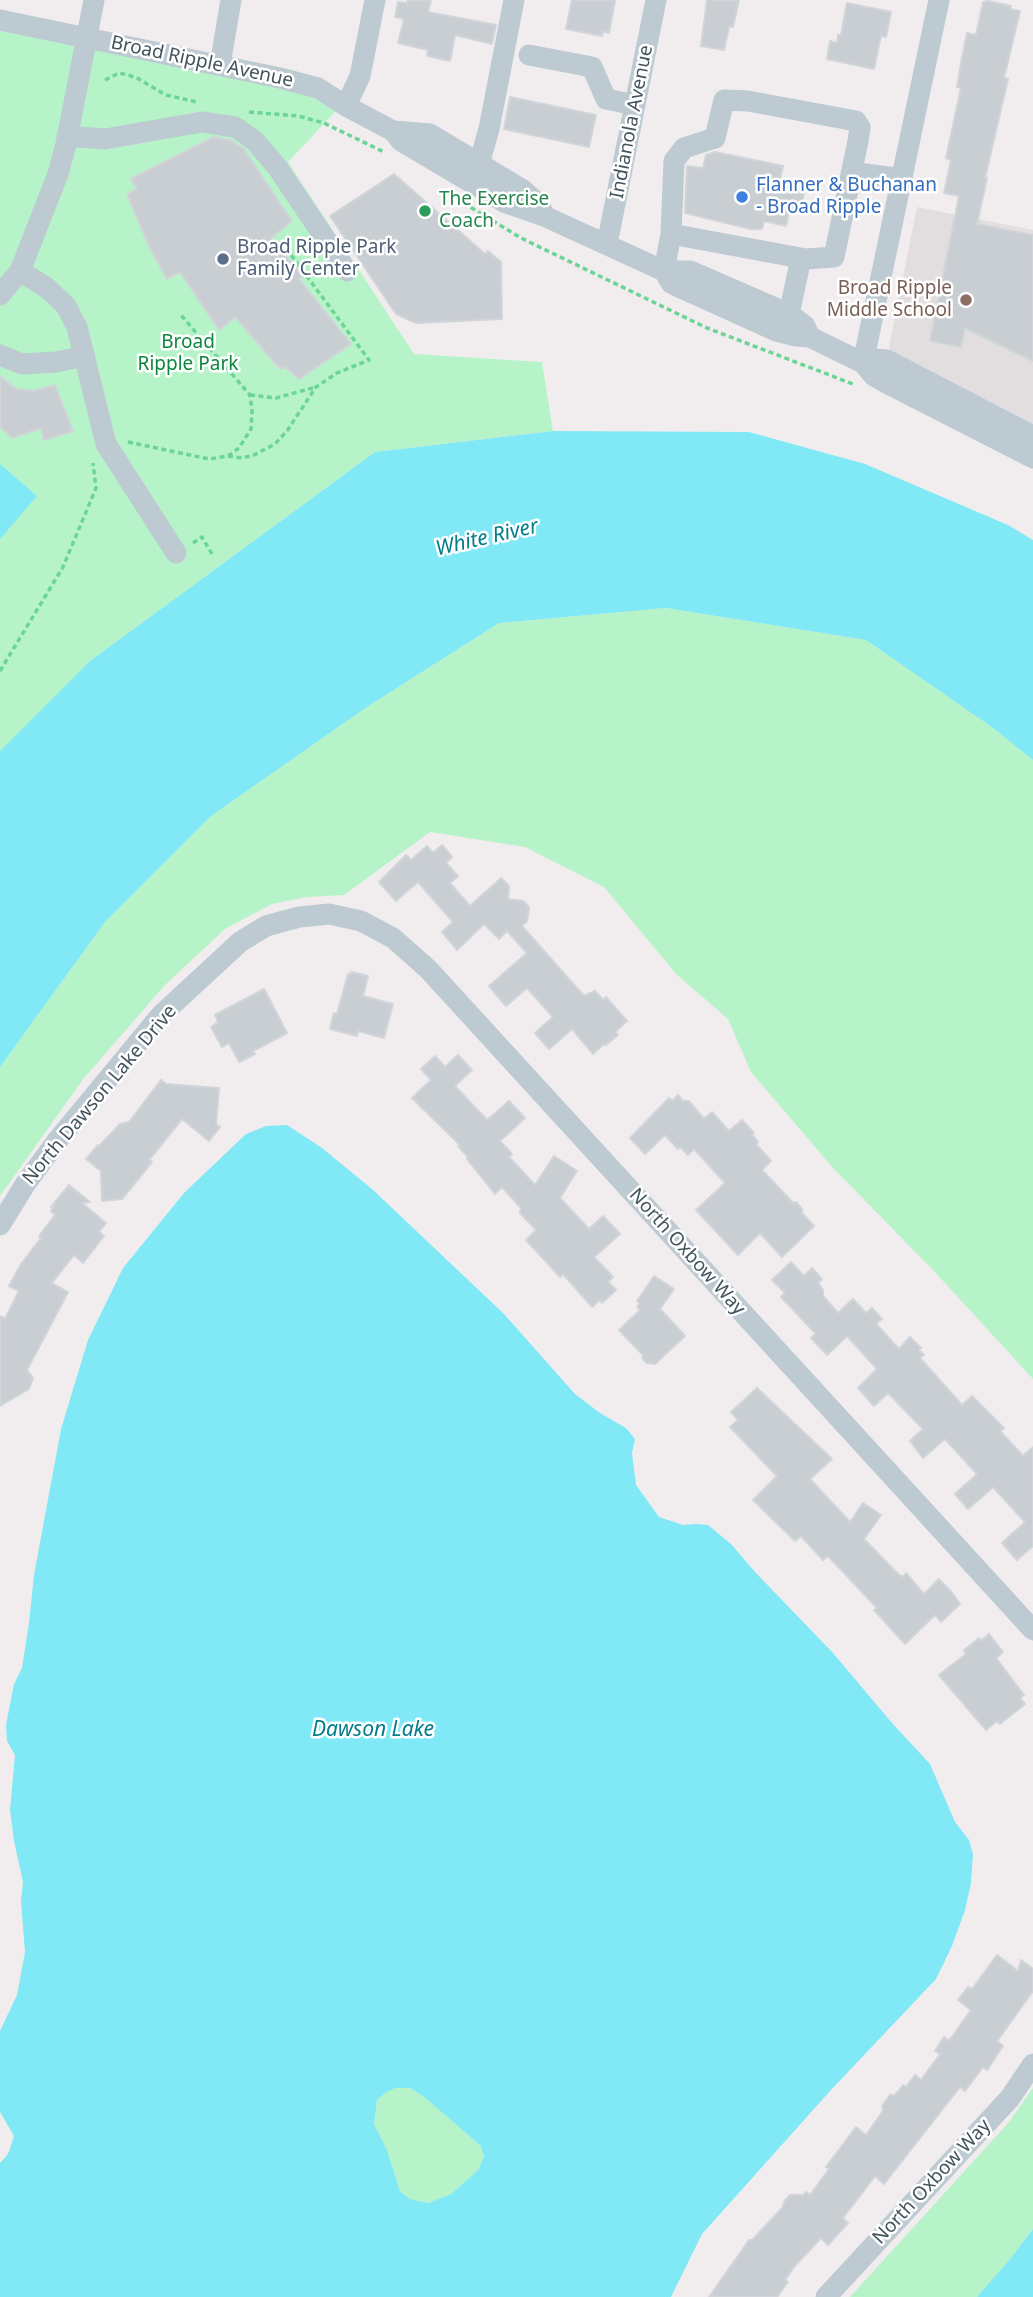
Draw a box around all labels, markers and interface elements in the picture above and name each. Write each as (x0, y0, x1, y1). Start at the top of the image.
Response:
street label: Broad Ripple Avenue (109, 32, 295, 92)
street label: Indianola Avenue (606, 43, 658, 201)
place label: Flanner & Buchanan - Broad Ripple (756, 175, 937, 219)
place label: The Exercise Coach (439, 189, 549, 233)
marker: Flanner & Buchanan - Broad Ripple (734, 189, 750, 205)
marker: The Exercise Coach (417, 203, 433, 219)
place label: Broad Ripple Park Family Center (237, 237, 396, 281)
marker: Broad Ripple Park Family Center (215, 251, 231, 267)
place label: Broad Ripple Middle School (827, 278, 952, 322)
marker: Broad Ripple Middle School (958, 292, 974, 308)
park label: Broad Ripple Park (138, 332, 238, 376)
water label: White River (433, 514, 541, 562)
street label: North Dawson Lake Drive (18, 1001, 182, 1189)
street label: North Oxbow Way (624, 1184, 750, 1320)
water label: Dawson Lake (312, 1717, 434, 1743)
street label: North Oxbow Way (868, 2115, 996, 2249)

